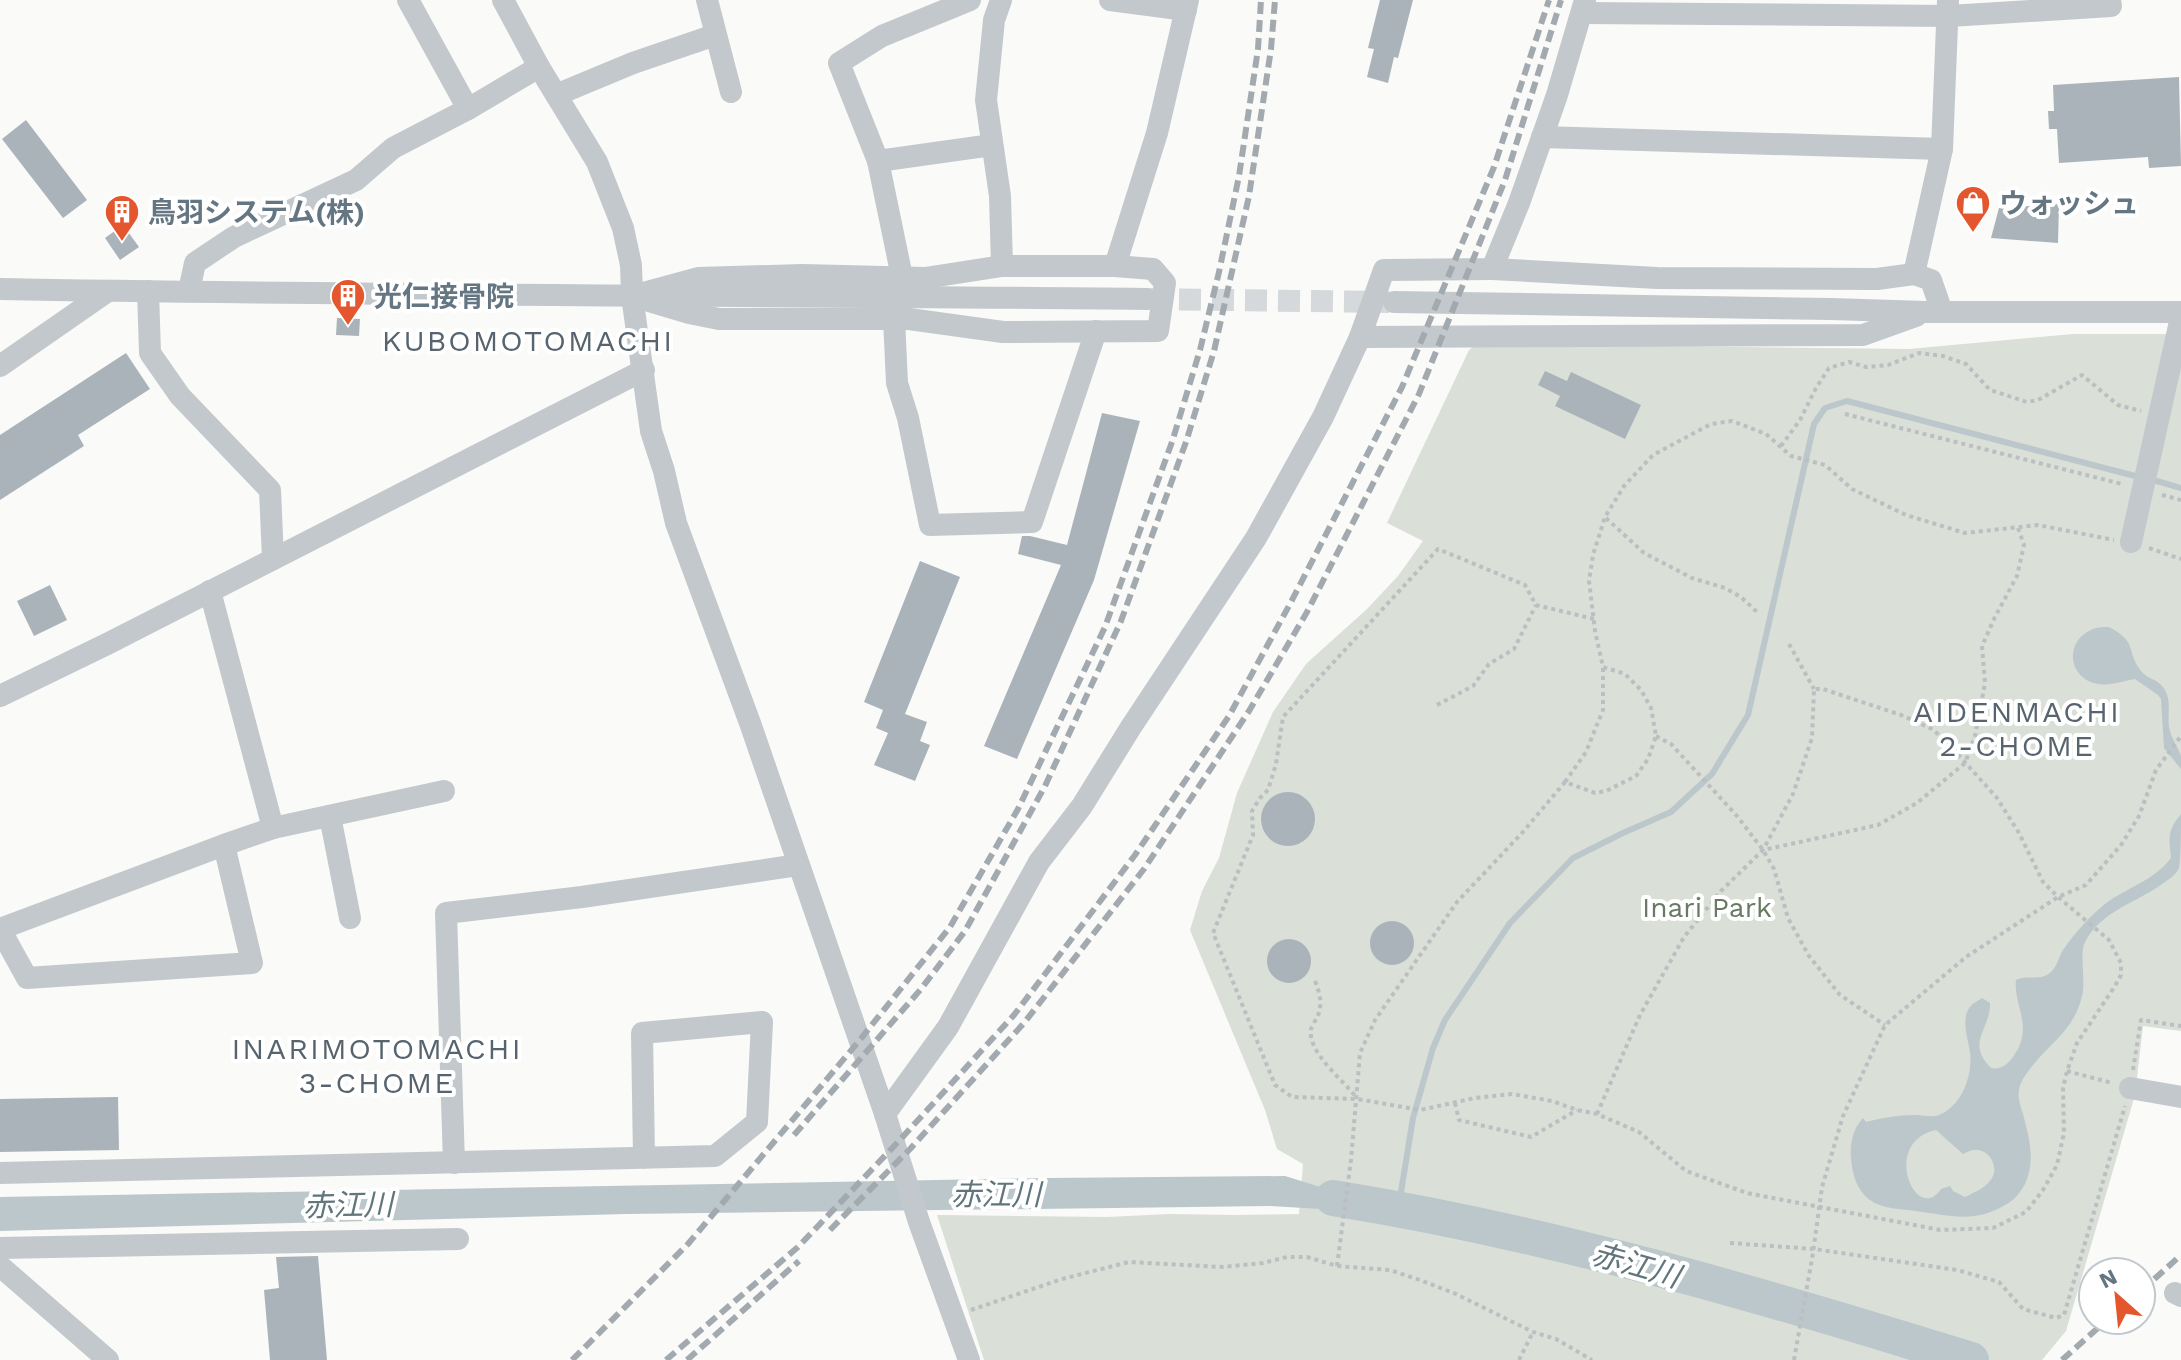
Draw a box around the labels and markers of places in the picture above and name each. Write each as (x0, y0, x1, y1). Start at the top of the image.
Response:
shop icon: ウォッシュ (1954, 184, 1992, 234)
place label: ウォッシュ (1999, 187, 2139, 220)
building icon: 鳥羽システム(株) (103, 193, 141, 243)
place label: 鳥羽システム(株) (148, 196, 365, 229)
building icon: 光仁接骨院 (329, 277, 367, 327)
place label: 光仁接骨院 (374, 280, 514, 313)

